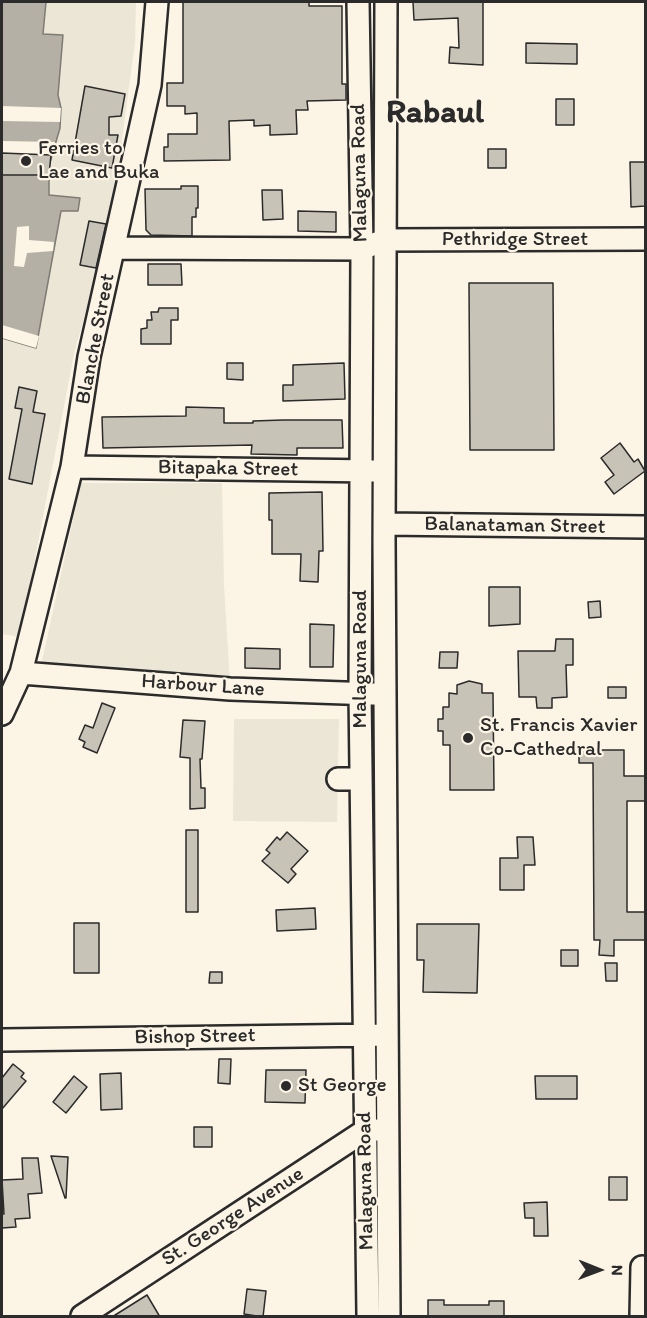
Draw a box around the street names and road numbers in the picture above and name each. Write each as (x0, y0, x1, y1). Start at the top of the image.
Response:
street label: Malaguna Road (346, 103, 374, 243)
street label: Pethridge Street (442, 227, 588, 253)
street label: Blanche Street (71, 271, 121, 407)
street label: Bitapaka Street (158, 455, 298, 483)
street label: Balanataman Street (424, 512, 606, 540)
street label: Malaguna Road (348, 590, 374, 728)
street label: Harbour Lane (141, 669, 265, 703)
street label: Bishop Street (134, 1023, 256, 1051)
street label: Malaguna Road (352, 1111, 380, 1251)
street label: St. George Avenue (157, 1162, 309, 1272)

